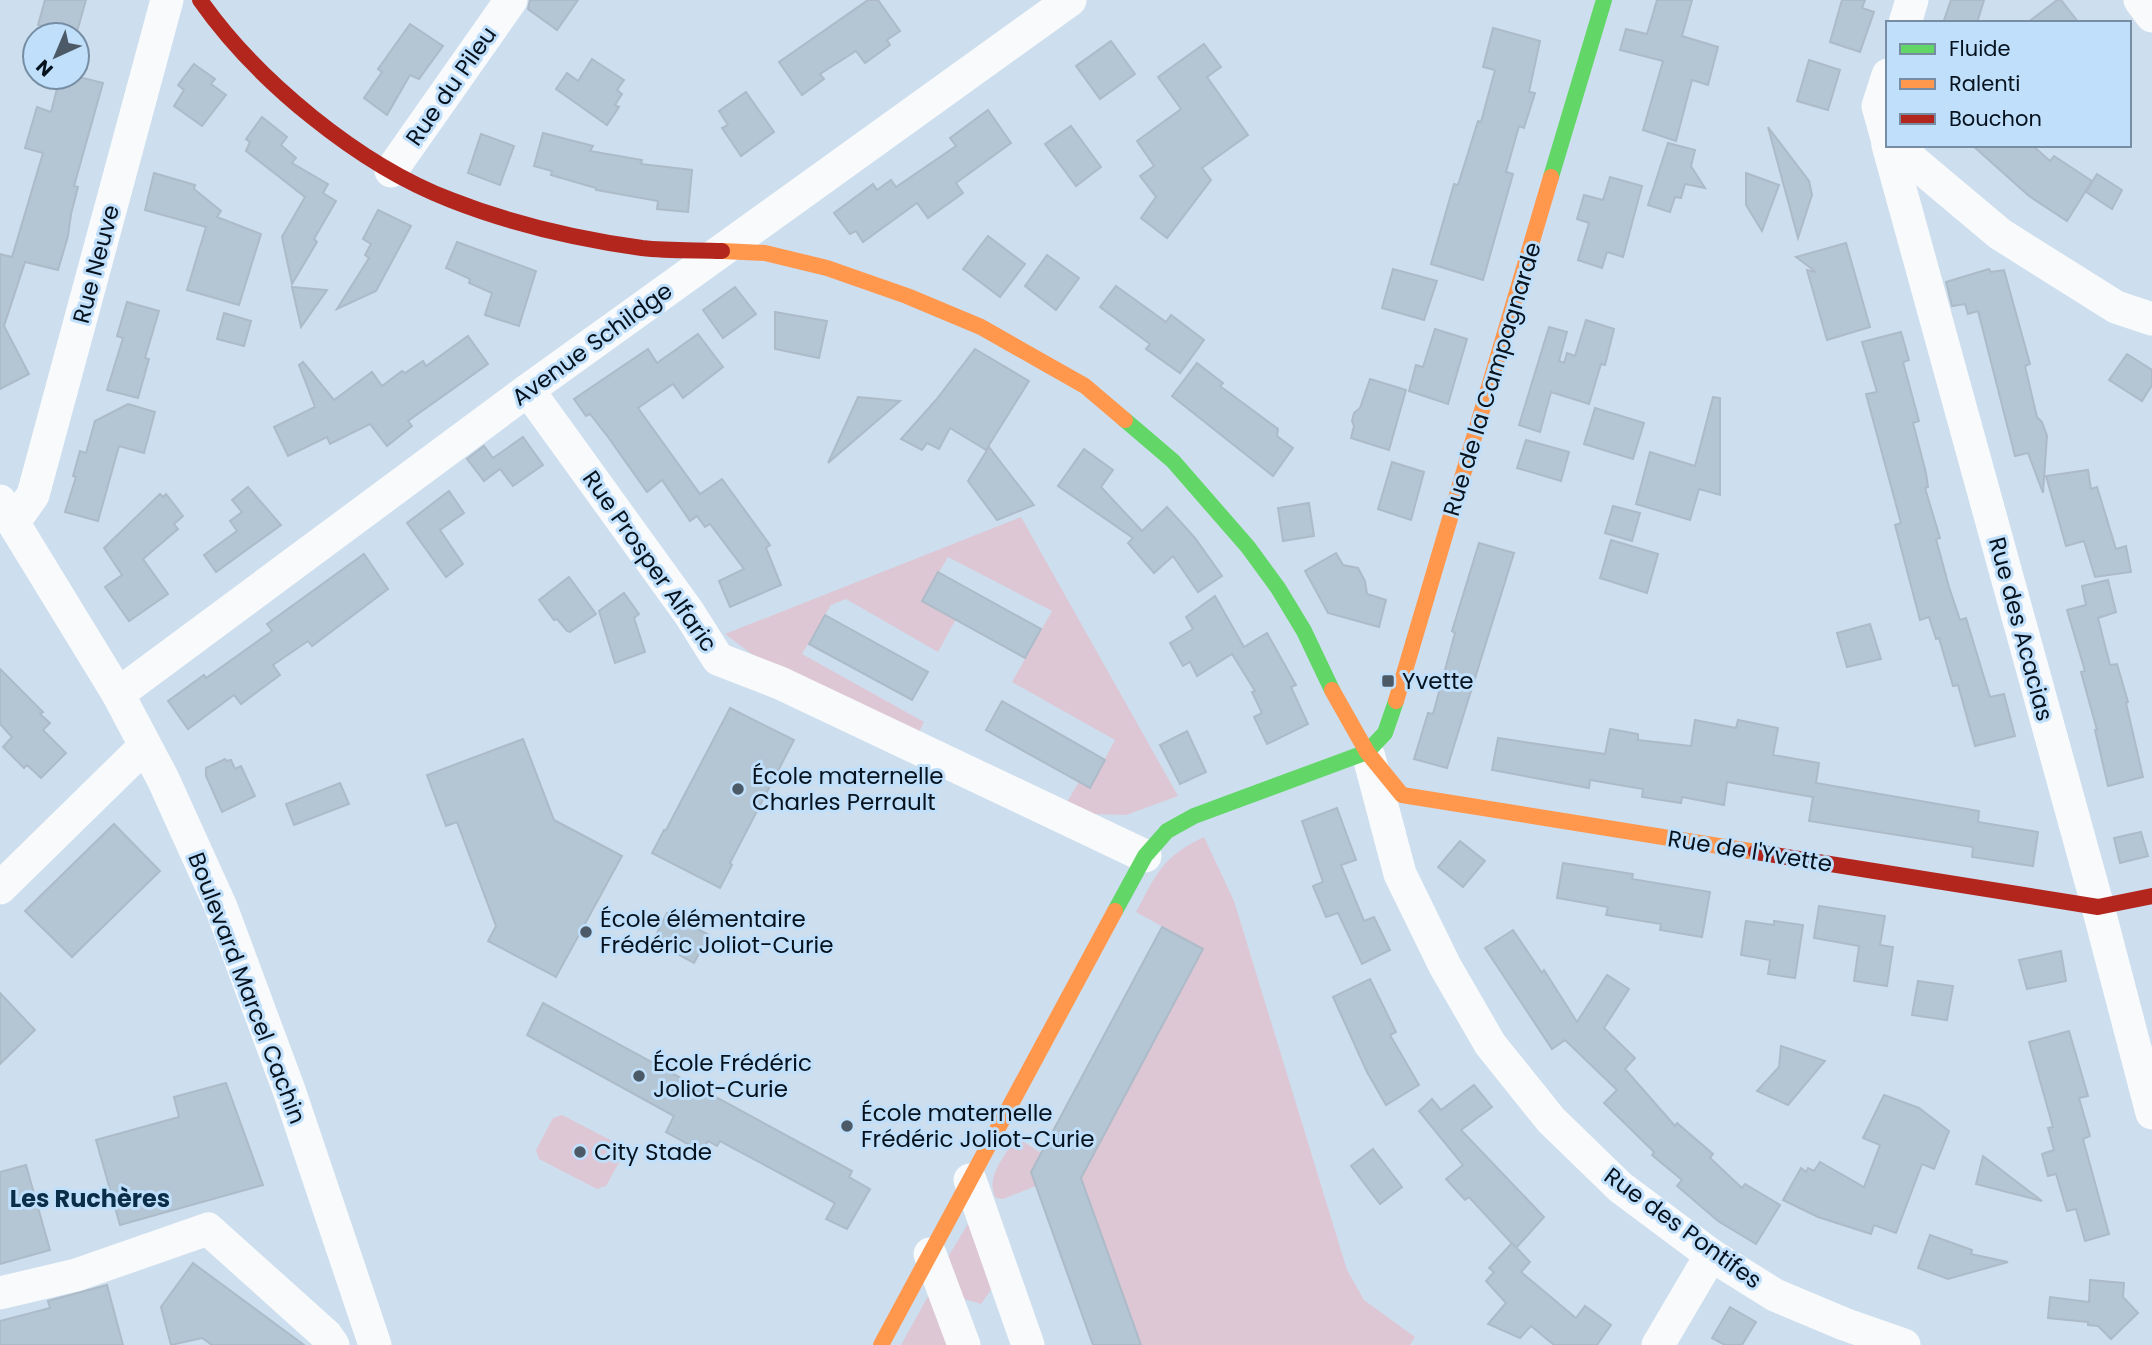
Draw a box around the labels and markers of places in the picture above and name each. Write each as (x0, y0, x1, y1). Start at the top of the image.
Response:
place label: Yvette (1402, 665, 1474, 697)
marker: Yvette (1380, 673, 1396, 689)
place label: École maternelle Charles Perrault (752, 760, 944, 818)
marker: École maternelle Charles Perrault (730, 781, 746, 797)
place label: École élémentaire Frédéric Joliot-Curie (600, 903, 834, 961)
marker: École élémentaire Frédéric Joliot-Curie (578, 924, 594, 940)
place label: École Frédéric Joliot-Curie (653, 1047, 812, 1105)
marker: École Frédéric Joliot-Curie (631, 1068, 647, 1084)
place label: École maternelle Frédéric Joliot-Curie (861, 1097, 1095, 1155)
marker: École maternelle Frédéric Joliot-Curie (839, 1118, 855, 1134)
place label: City Stade (594, 1136, 712, 1168)
marker: City Stade (572, 1144, 588, 1160)

